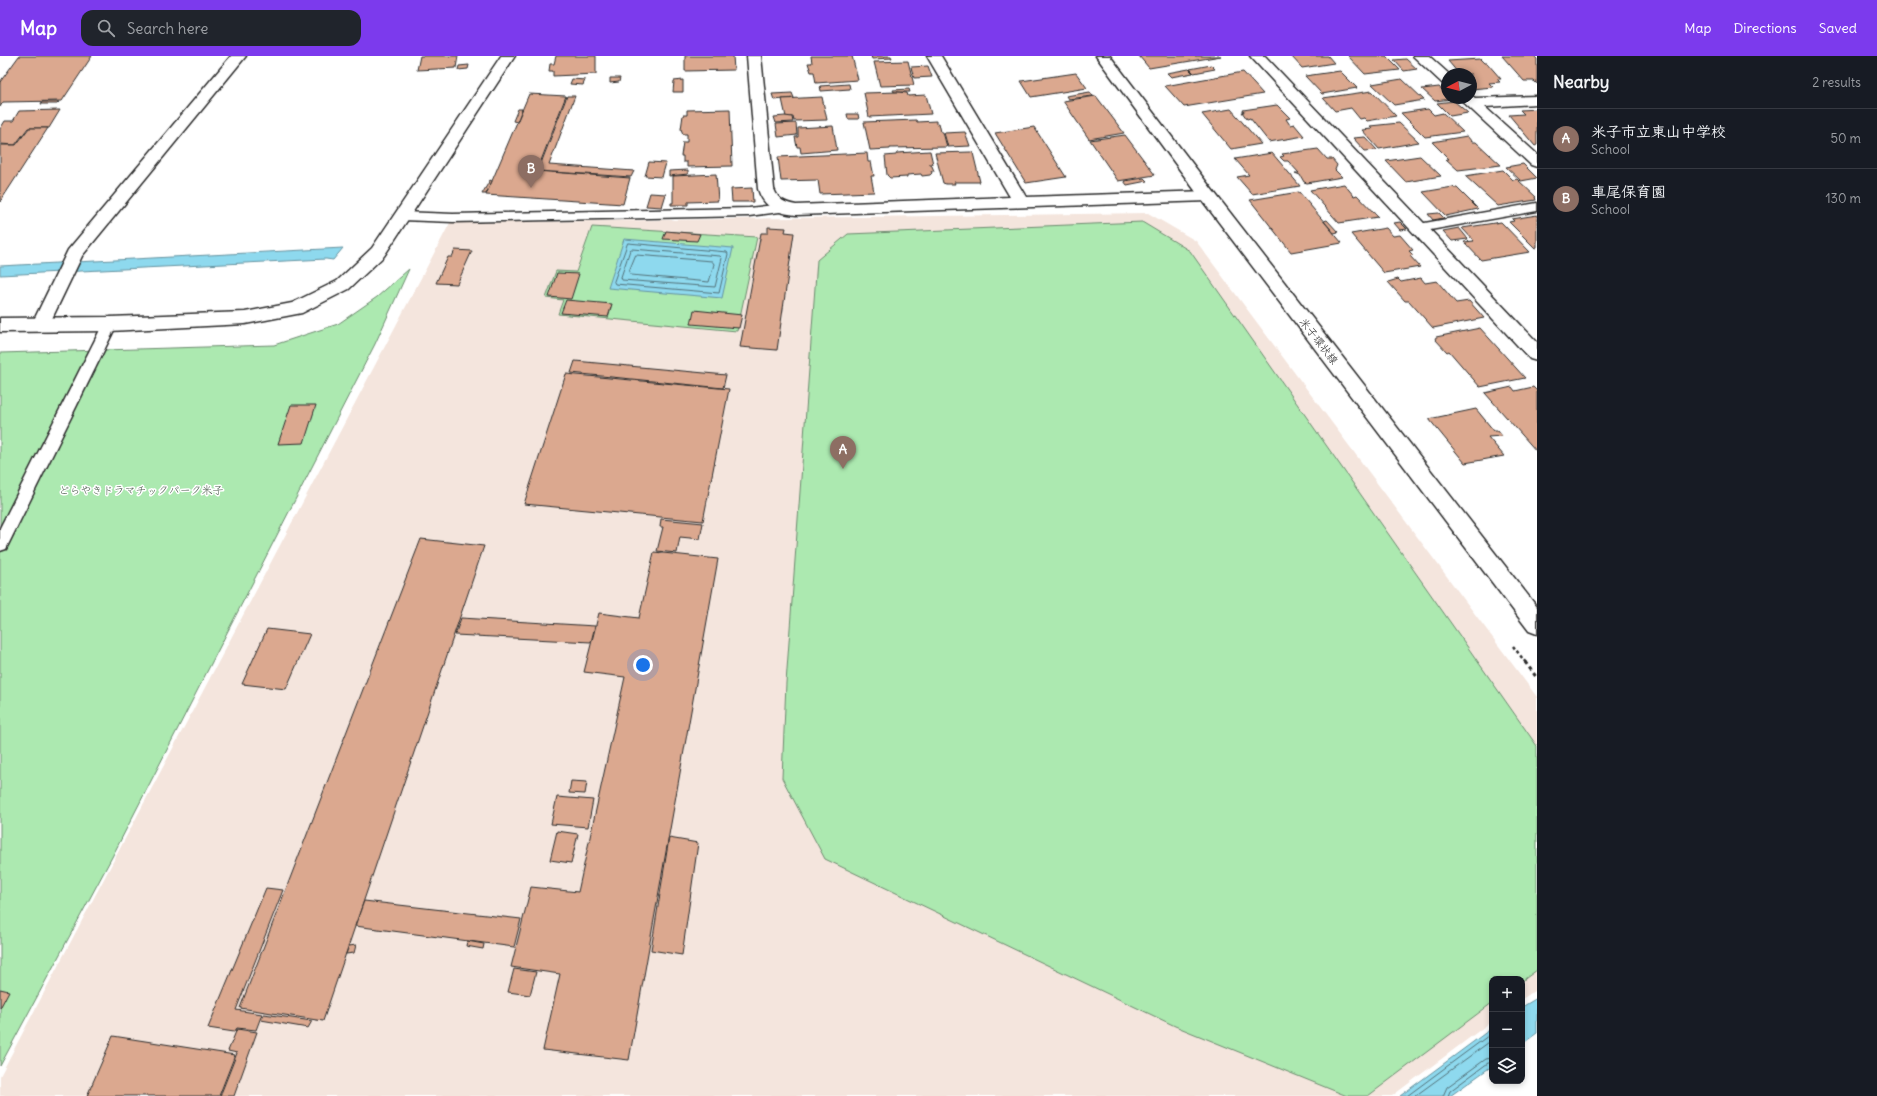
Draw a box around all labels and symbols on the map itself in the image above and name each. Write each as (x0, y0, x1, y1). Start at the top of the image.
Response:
north arrow (1441, 68, 1477, 104)
pin: B (518, 155, 544, 188)
street label: 米子環状線 (1297, 315, 1341, 367)
pin: A (830, 436, 856, 469)
park label: どらやきドラマチックパーク米子 (59, 483, 223, 497)
your location (633, 655, 653, 675)

